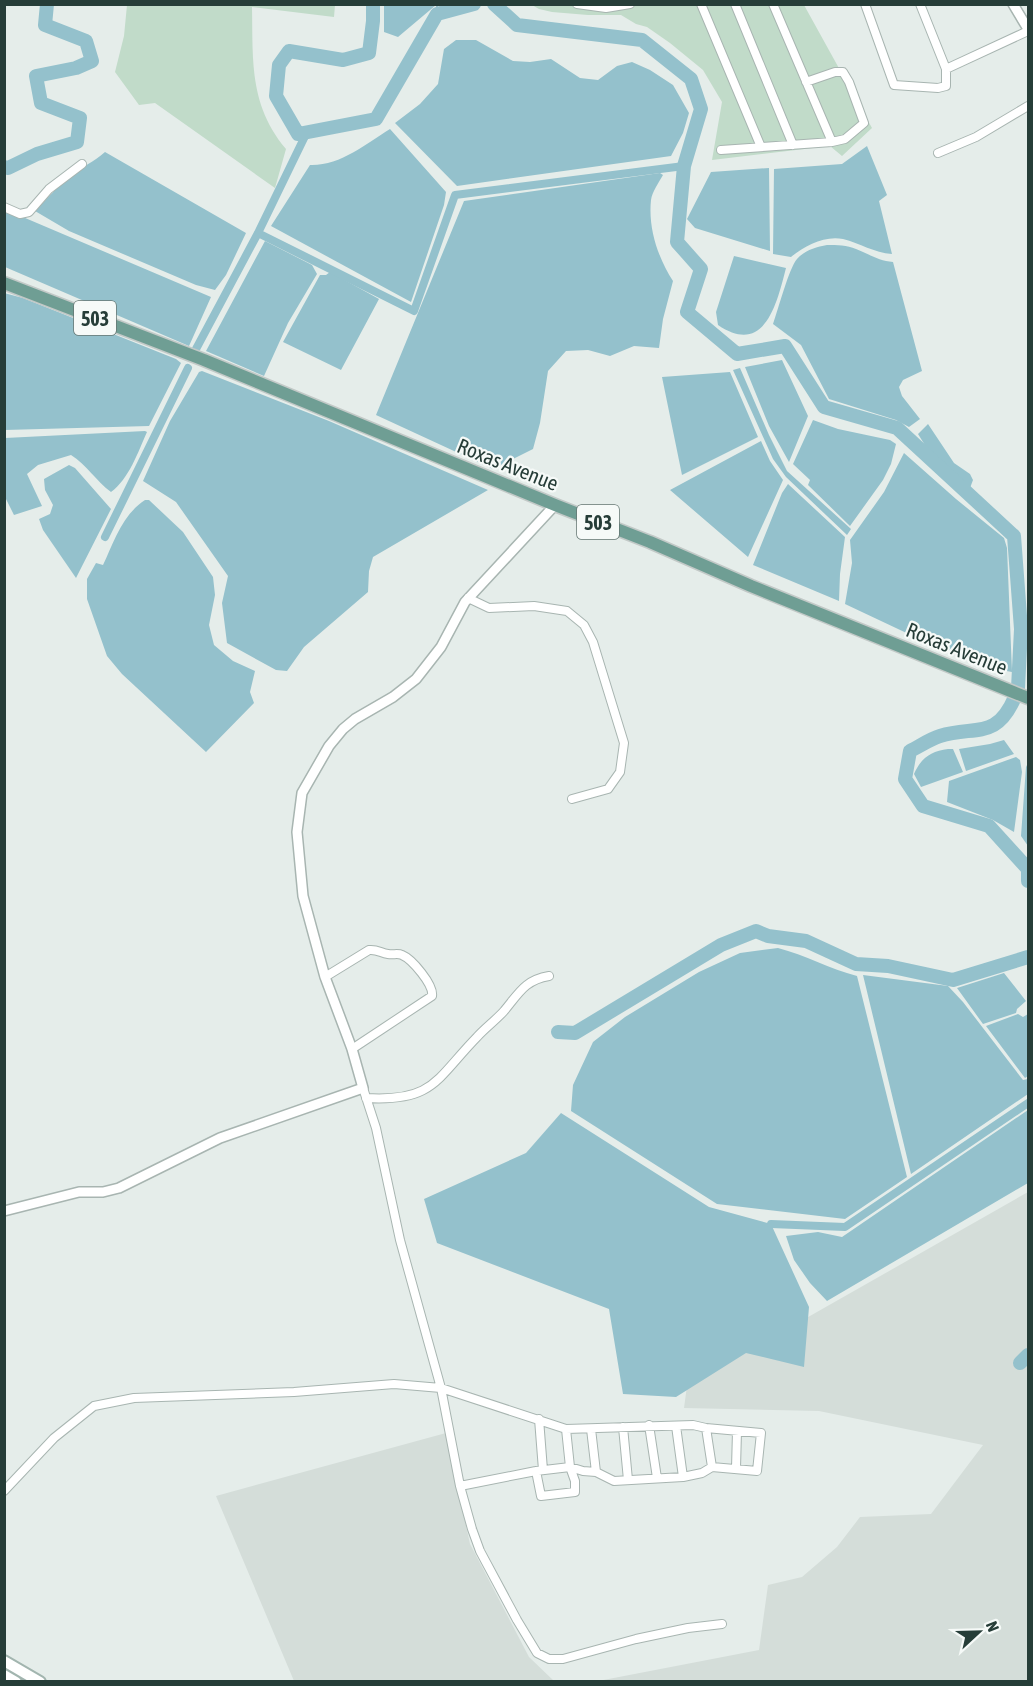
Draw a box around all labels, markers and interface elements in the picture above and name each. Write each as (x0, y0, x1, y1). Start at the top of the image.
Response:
road number: 503 (74, 301, 116, 335)
street label: Roxas Avenue (454, 433, 562, 495)
road number: 503 (577, 505, 619, 539)
street label: Roxas Avenue (903, 617, 1011, 679)
north arrow (949, 1602, 1009, 1662)
text: N (983, 1619, 1003, 1634)

